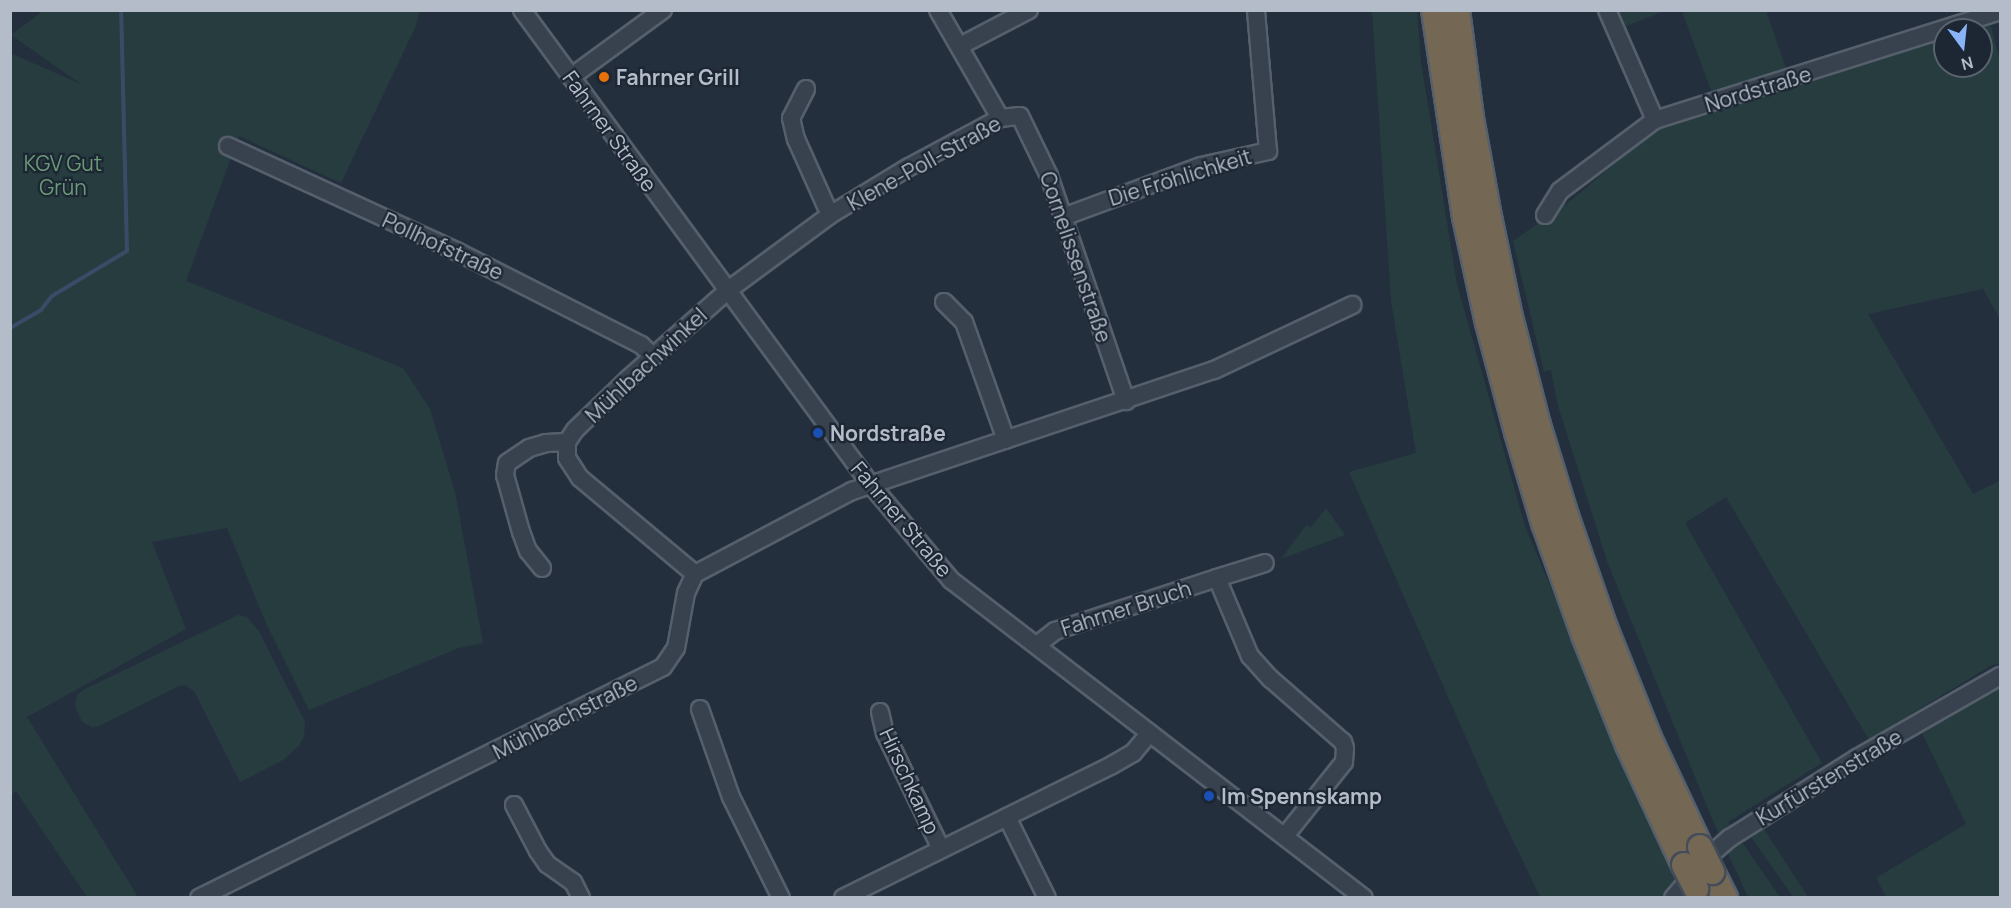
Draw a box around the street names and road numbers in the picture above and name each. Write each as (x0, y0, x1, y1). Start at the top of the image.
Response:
street label: Nordstraße (1702, 61, 1814, 117)
street label: Fahrner Straße (558, 66, 662, 196)
street label: Klene-Poll-Straße (843, 110, 1005, 216)
street label: Die Fröhlichkeit (1106, 143, 1254, 211)
street label: Cornelissenstraße (1035, 168, 1117, 346)
street label: Pollhofstraße (379, 207, 507, 285)
street label: Mühlbachwinkel (580, 302, 712, 428)
street label: Fahrner Straße (846, 456, 958, 582)
street label: Fahrner Bruch (1058, 575, 1194, 641)
street label: Mühlbachstraße (489, 670, 641, 764)
street label: Hirschkamp (875, 724, 945, 838)
street label: Kurfürstenstraße (1752, 724, 1906, 830)

